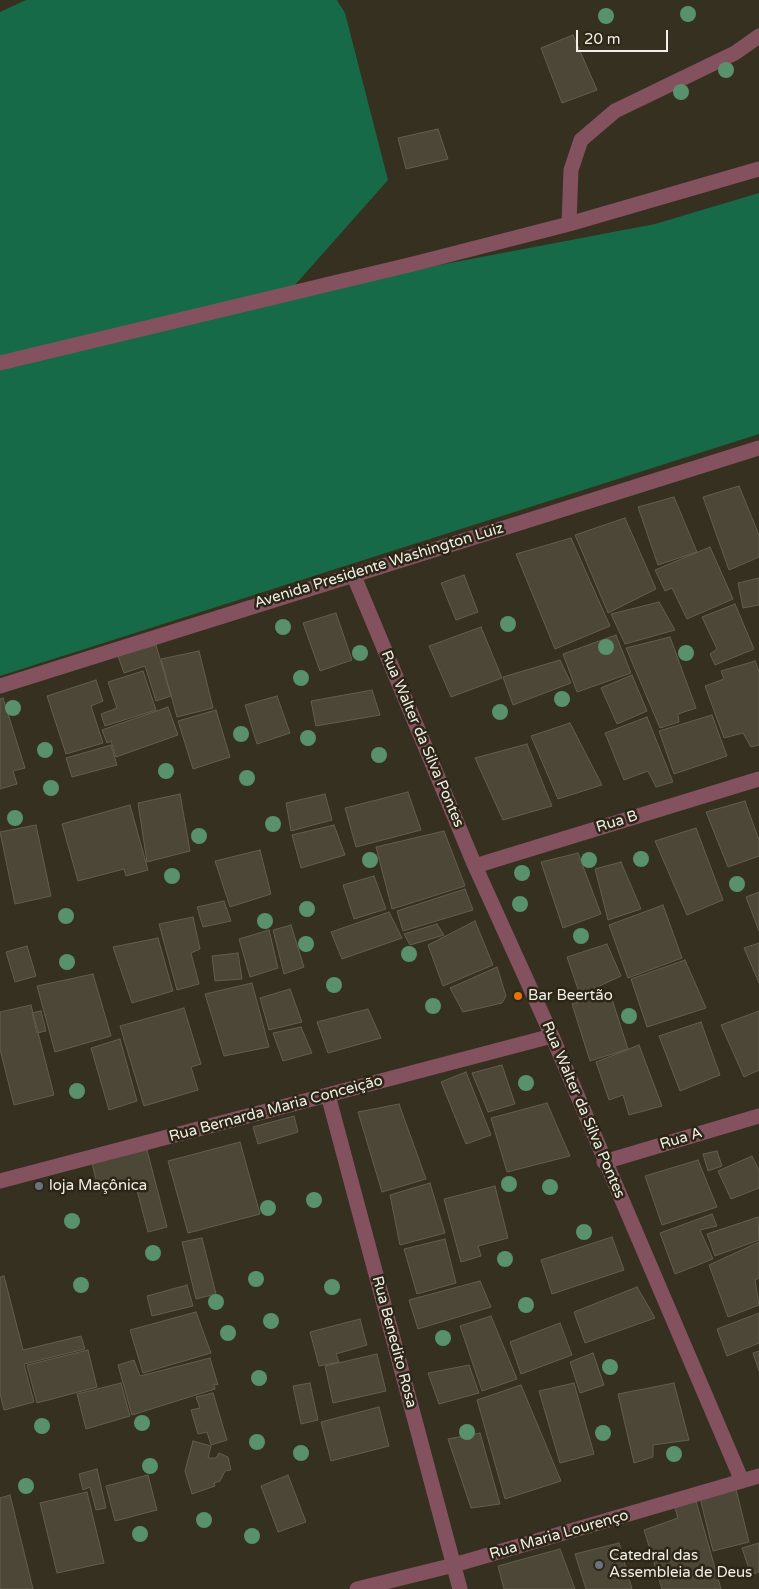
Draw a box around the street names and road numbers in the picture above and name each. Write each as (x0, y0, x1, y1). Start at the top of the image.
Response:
street label: Avenida Presidente Washington Luiz (252, 519, 506, 613)
street label: Rua Walter da Silva Pontes (377, 648, 467, 830)
street label: Rua B (594, 807, 640, 837)
street label: Rua Walter da Silva Pontes (538, 1019, 628, 1201)
street label: Rua Bernarda Maria Conceição (167, 1072, 385, 1146)
street label: Rua A (658, 1124, 704, 1154)
street label: Rua Benedito Rosa (368, 1274, 420, 1410)
street label: Rua Maria Lourenço (487, 1507, 631, 1563)

